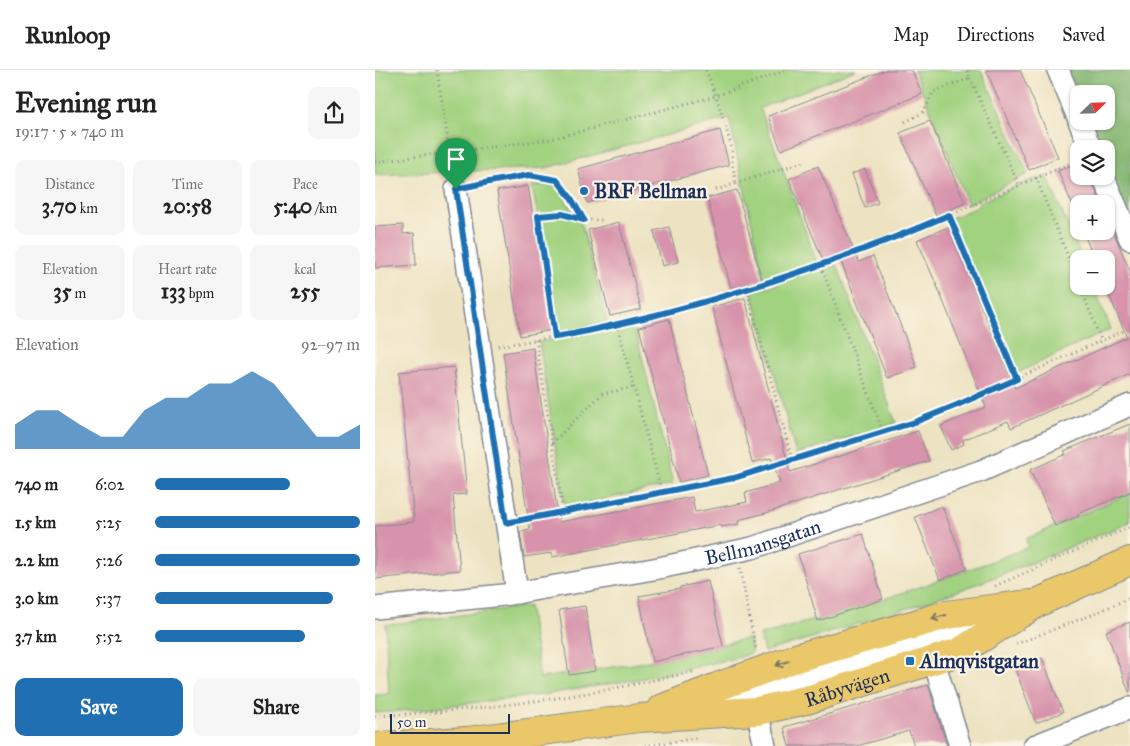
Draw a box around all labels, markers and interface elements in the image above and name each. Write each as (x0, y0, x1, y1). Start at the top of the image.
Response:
text: Runloop (25, 20, 110, 50)
text: Map (893, 24, 929, 46)
text: Directions (957, 24, 1034, 46)
text: Saved (1062, 24, 1105, 46)
text: Evening run (15, 85, 157, 120)
north arrow (1070, 85, 1115, 130)
map controls (1070, 85, 1115, 295)
button: share (308, 87, 360, 139)
text: 19:17 · 5 × 740 m (15, 122, 124, 141)
pin (435, 138, 477, 189)
button: layers (1070, 140, 1115, 185)
icon: arrive (442, 145, 470, 173)
text: Distance (45, 176, 95, 193)
text: Time (172, 176, 203, 193)
text: Pace (292, 176, 318, 193)
place label: BRF Bellman (594, 179, 707, 203)
marker: BRF Bellman (578, 185, 590, 197)
text: 3.70 (42, 193, 77, 219)
text: 20:58 (163, 193, 212, 219)
text: 5:40 (273, 193, 312, 219)
button: + (1070, 195, 1115, 240)
text: km (77, 200, 98, 217)
text: /km (312, 200, 337, 217)
button: − (1070, 250, 1115, 295)
text: Elevation (42, 261, 98, 278)
text: Heart rate (158, 261, 217, 278)
text: kcal (294, 261, 316, 278)
text: 35 (53, 278, 72, 304)
text: 133 (161, 278, 186, 304)
text: 255 (290, 278, 320, 304)
text: m (72, 285, 86, 302)
text: bpm (186, 285, 214, 302)
text: Elevation (15, 335, 79, 354)
text: 92–97 m (301, 335, 360, 354)
text: 740 m (15, 475, 58, 494)
text: 6:02 (95, 475, 124, 494)
text: 1.5 km (15, 513, 56, 532)
text: 5:25 (95, 513, 122, 532)
street label: Bellmansgatan (702, 514, 824, 570)
text: 2.2 km (15, 551, 59, 570)
text: 5:26 (95, 551, 123, 570)
text: 3.0 km (15, 589, 58, 608)
text: 5:37 (95, 589, 121, 608)
one-way arrow (931, 613, 947, 623)
text: 3.7 km (15, 627, 57, 646)
text: 5:52 (95, 627, 122, 646)
place label: Almqvistgatan (918, 649, 1039, 674)
marker: Almqvistgatan (904, 655, 916, 667)
one-way arrow (776, 659, 791, 668)
street label: Råbyvägen (801, 663, 893, 712)
button: Save (15, 678, 183, 736)
button: Share (193, 678, 360, 736)
scale bar (390, 711, 510, 734)
text: 50 m (397, 714, 426, 731)

